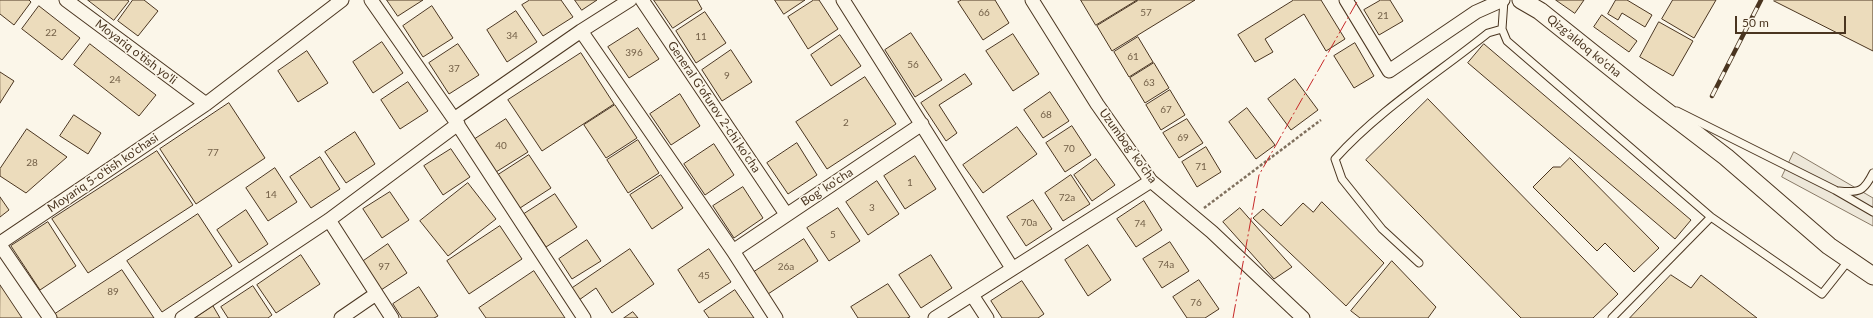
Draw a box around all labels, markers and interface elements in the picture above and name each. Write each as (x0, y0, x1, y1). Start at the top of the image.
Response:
house number: 66 (978, 7, 990, 19)
house number: 57 (1140, 7, 1152, 19)
scale bar (1737, 8, 1848, 34)
house number: 21 (1377, 10, 1389, 22)
street label: Qizg'aldoq ko'cha (1544, 12, 1624, 80)
text: 50 m (1742, 15, 1769, 30)
street label: Moyariq o'tish yo'li (92, 17, 180, 87)
house number: 22 (45, 27, 57, 39)
house number: 34 (506, 30, 518, 42)
house number: 11 (695, 31, 707, 43)
street label: General G'ofurov 2-chi ko'cha (665, 39, 763, 175)
house number: 396 (625, 47, 643, 59)
house number: 61 (1127, 51, 1139, 63)
house number: 56 (907, 59, 919, 71)
house number: 37 (448, 63, 460, 75)
house number: 9 (724, 70, 730, 82)
house number: 24 (109, 74, 121, 86)
house number: 63 (1143, 77, 1155, 89)
house number: 67 (1160, 104, 1172, 116)
street label: Uzumbog' ko'cha (1096, 106, 1160, 186)
house number: 68 (1040, 109, 1052, 121)
house number: 2 (843, 117, 849, 129)
street label: Moyariq 5-o'tish ko'chasi (45, 131, 161, 215)
house number: 69 (1177, 132, 1189, 144)
house number: 40 (495, 140, 507, 152)
house number: 70 (1063, 143, 1075, 155)
house number: 77 (207, 147, 219, 159)
house number: 28 (26, 157, 38, 169)
house number: 71 (1195, 161, 1207, 173)
street label: Bog' ko'cha (798, 165, 856, 209)
house number: 1 (907, 177, 913, 189)
house number: 14 (265, 189, 277, 201)
house number: 72a (1059, 192, 1075, 204)
house number: 3 (869, 202, 875, 214)
house number: 70a (1021, 217, 1037, 229)
house number: 74 (1134, 218, 1146, 230)
house number: 5 (830, 229, 836, 241)
house number: 74а (1158, 259, 1174, 271)
house number: 97 (378, 261, 390, 273)
house number: 26a (778, 261, 794, 273)
house number: 45 (698, 270, 710, 282)
house number: 89 (107, 286, 119, 298)
house number: 76 (1190, 297, 1202, 309)

